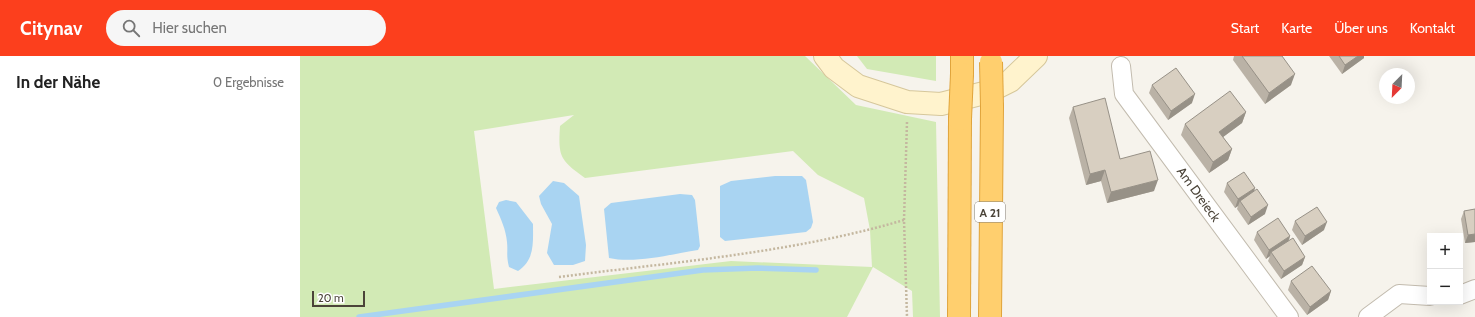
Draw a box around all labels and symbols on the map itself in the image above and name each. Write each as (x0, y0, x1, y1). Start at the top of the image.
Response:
north arrow (1379, 68, 1415, 104)
street label: Am Dreieck (1174, 164, 1224, 224)
road number: A 21 (975, 202, 1005, 222)
scale bar (312, 289, 365, 308)

